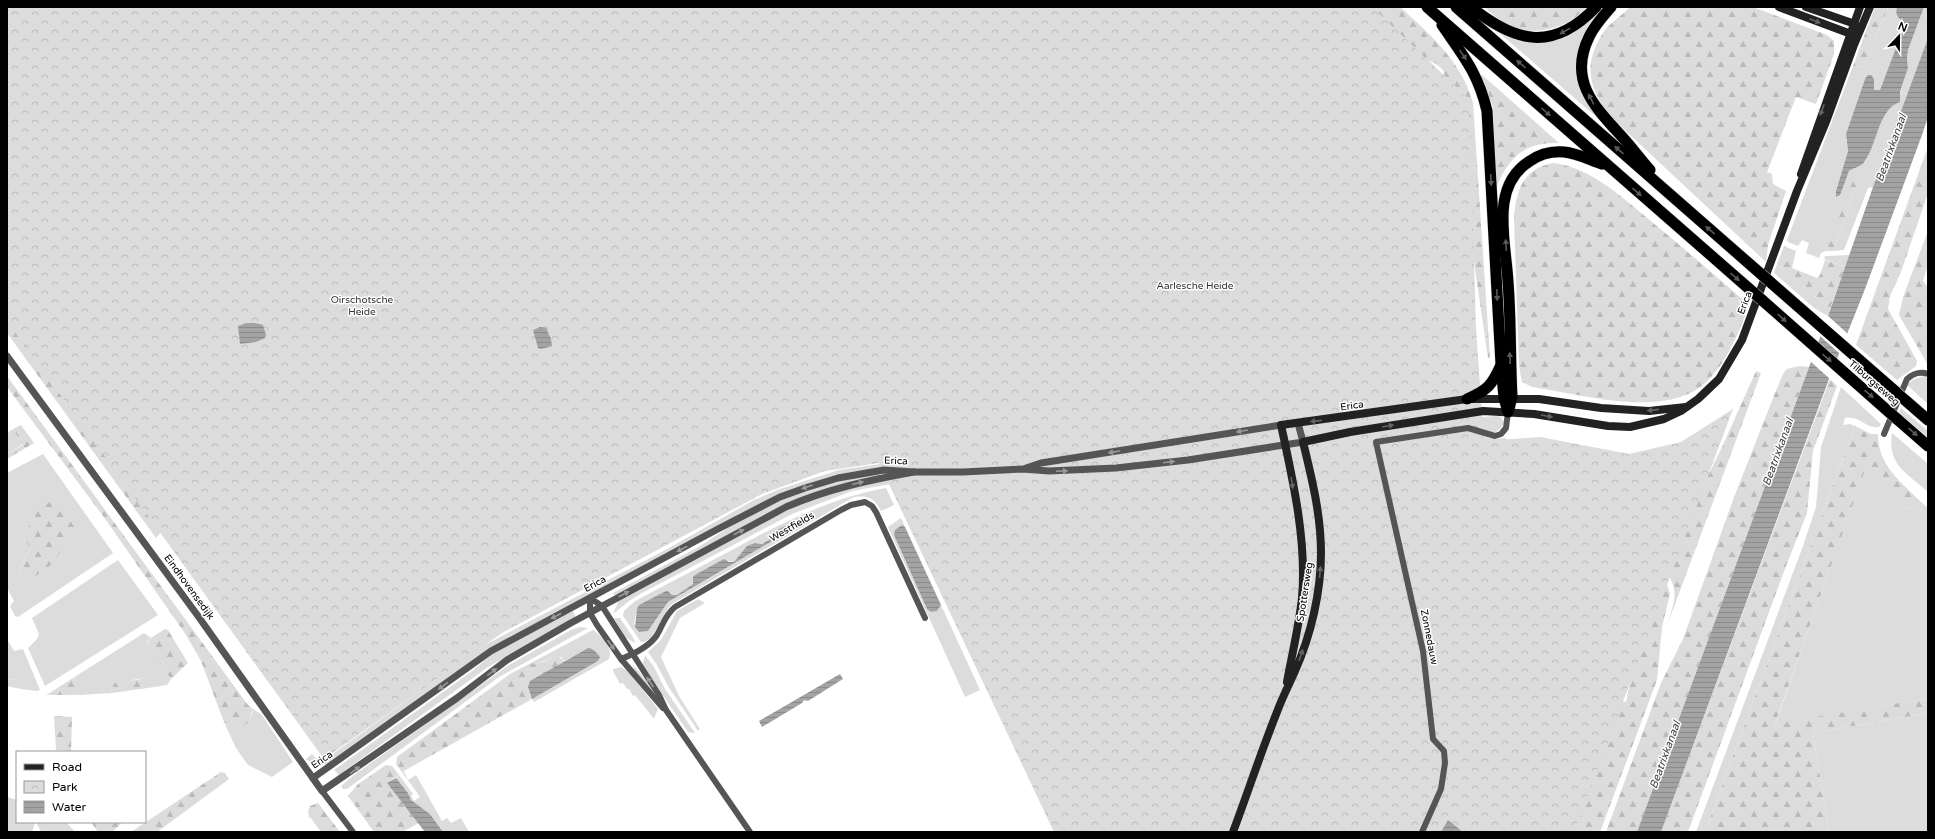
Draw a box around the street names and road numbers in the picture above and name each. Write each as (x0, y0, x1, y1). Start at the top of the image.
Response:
street label: Erica (1735, 290, 1755, 316)
street label: Tilburgseweg (1846, 358, 1902, 408)
street label: Erica (1339, 398, 1365, 414)
street label: Erica (884, 455, 908, 467)
street label: Westfields (768, 509, 817, 545)
street label: Eindhovensedijk (161, 552, 217, 622)
street label: Spottersweg (1294, 561, 1316, 623)
street label: Erica (582, 573, 608, 595)
street label: Zonnedauw (1418, 608, 1440, 666)
street label: Erica (309, 748, 335, 772)

